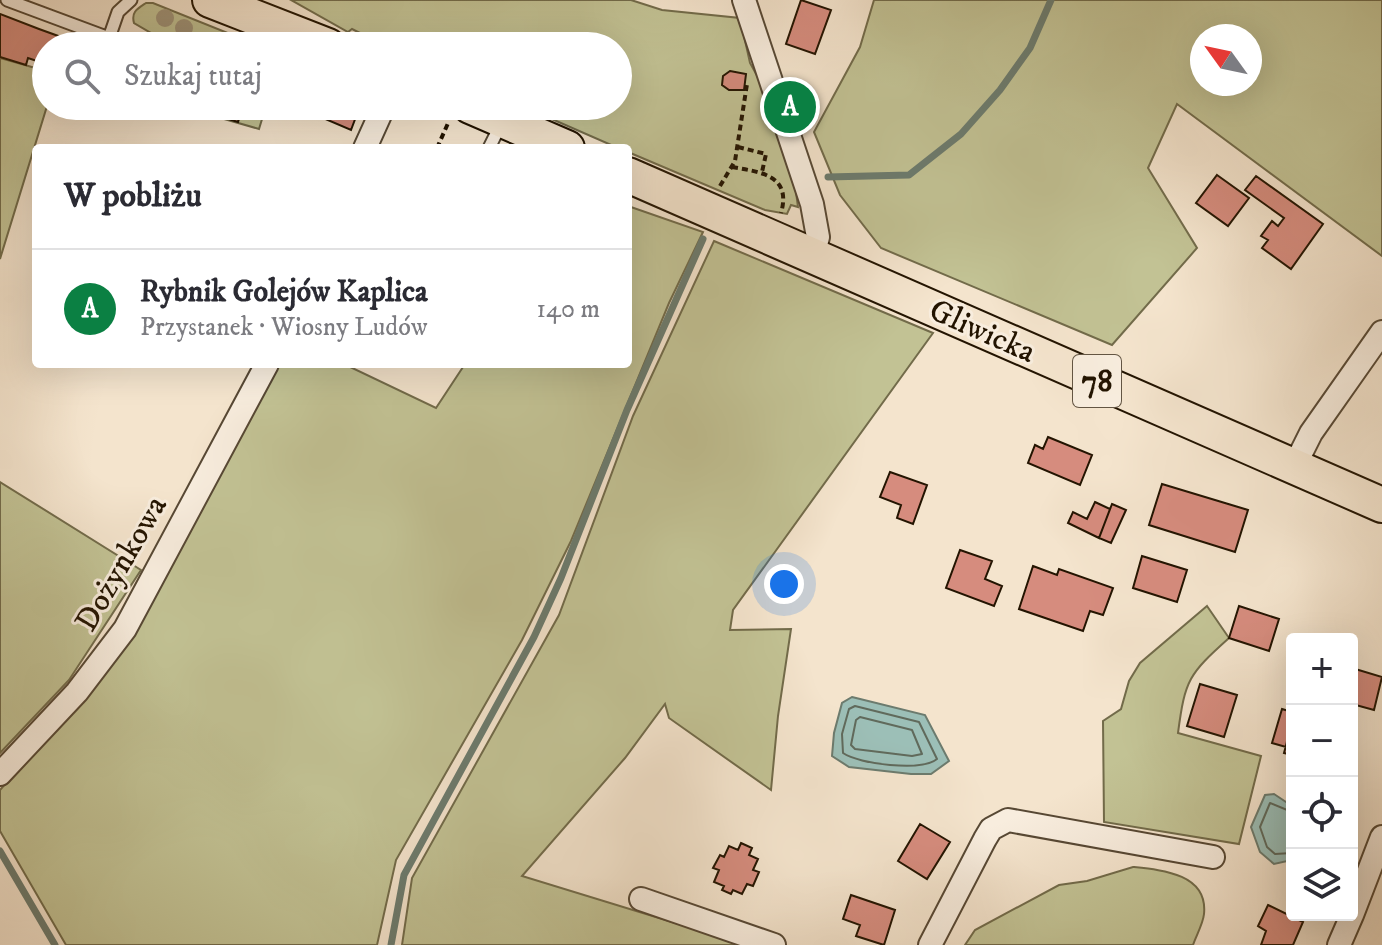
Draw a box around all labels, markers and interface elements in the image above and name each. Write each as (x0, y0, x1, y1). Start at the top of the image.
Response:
north arrow (1190, 24, 1262, 96)
search box (32, 32, 632, 120)
icon: search (60, 54, 104, 98)
text: Szukaj tutaj (124, 58, 262, 95)
pin: A (764, 77, 816, 137)
text: W pobliżu (64, 175, 202, 217)
text: Rybnik Golejów Kaplica (140, 274, 428, 311)
street label: Gliwicka (923, 291, 1042, 373)
text: A (82, 293, 98, 326)
text: 140 m (536, 293, 600, 326)
text: Przystanek · Wiosny Ludów (140, 311, 428, 344)
road number: 78 (1073, 355, 1121, 407)
street label: Dożynkowa (67, 489, 177, 639)
your location (764, 564, 804, 604)
map controls (1286, 633, 1358, 921)
button: + (1286, 633, 1358, 705)
button: − (1286, 705, 1358, 777)
button: locate (1286, 777, 1358, 849)
button: layers (1286, 849, 1358, 921)

